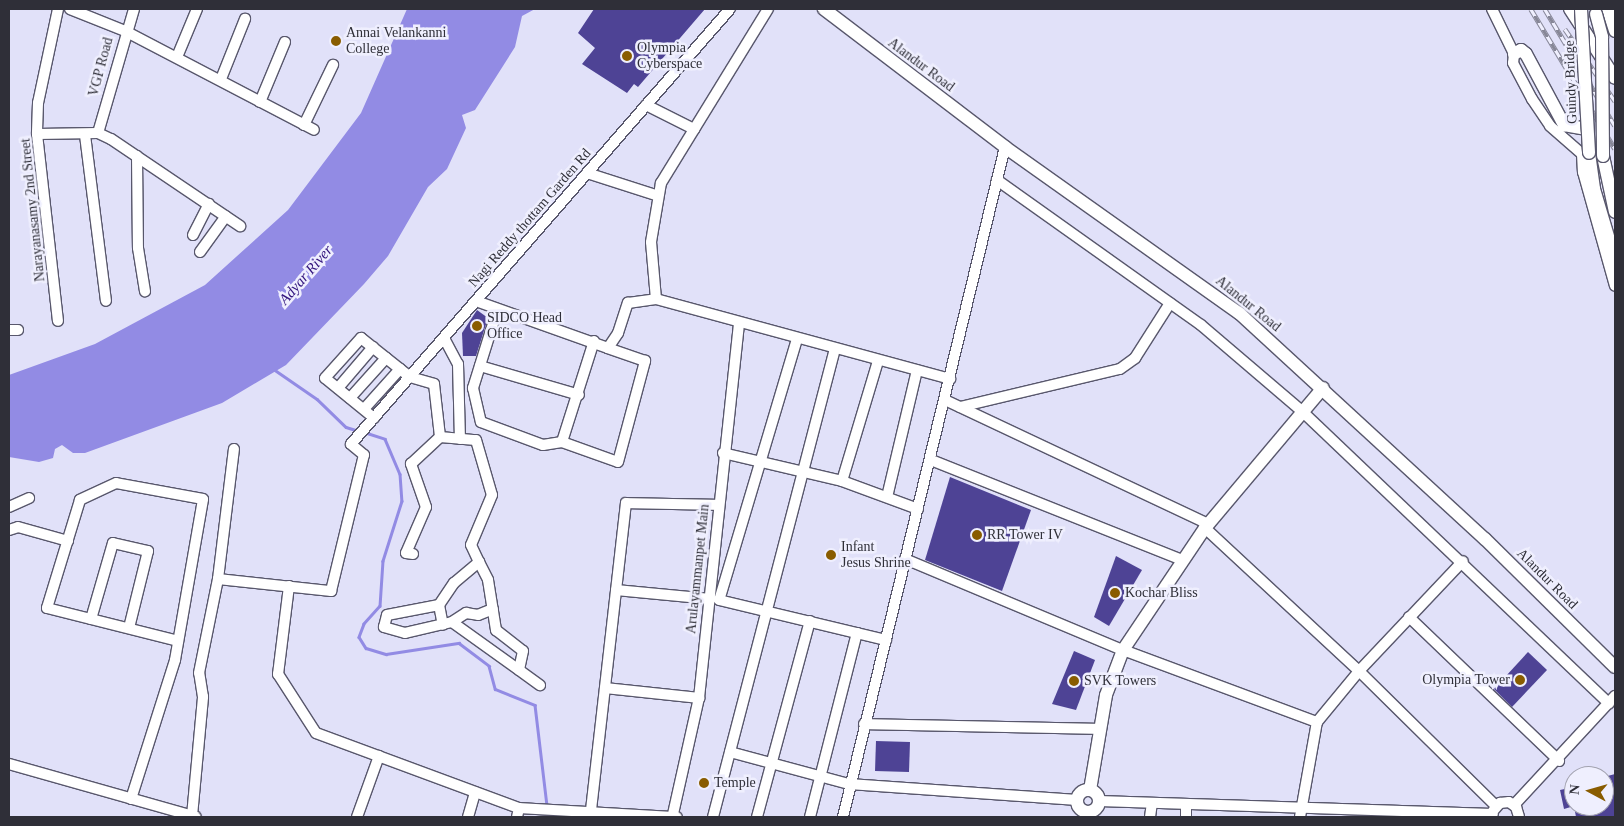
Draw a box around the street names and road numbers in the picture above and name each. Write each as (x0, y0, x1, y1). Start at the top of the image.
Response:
street label: Alandur Road (880, 31, 962, 99)
street label: VGP Road (85, 34, 117, 100)
street label: Guindy Bridge (1561, 35, 1581, 129)
street label: Narayanasamy 2nd Street (16, 125, 50, 295)
street label: Nagi Reddy thottam Garden Rd (456, 135, 604, 301)
street label: Alandur Road (1208, 269, 1288, 339)
street label: Arulayammanpet Main (682, 493, 714, 645)
street label: Alandur Road (1509, 541, 1585, 617)

